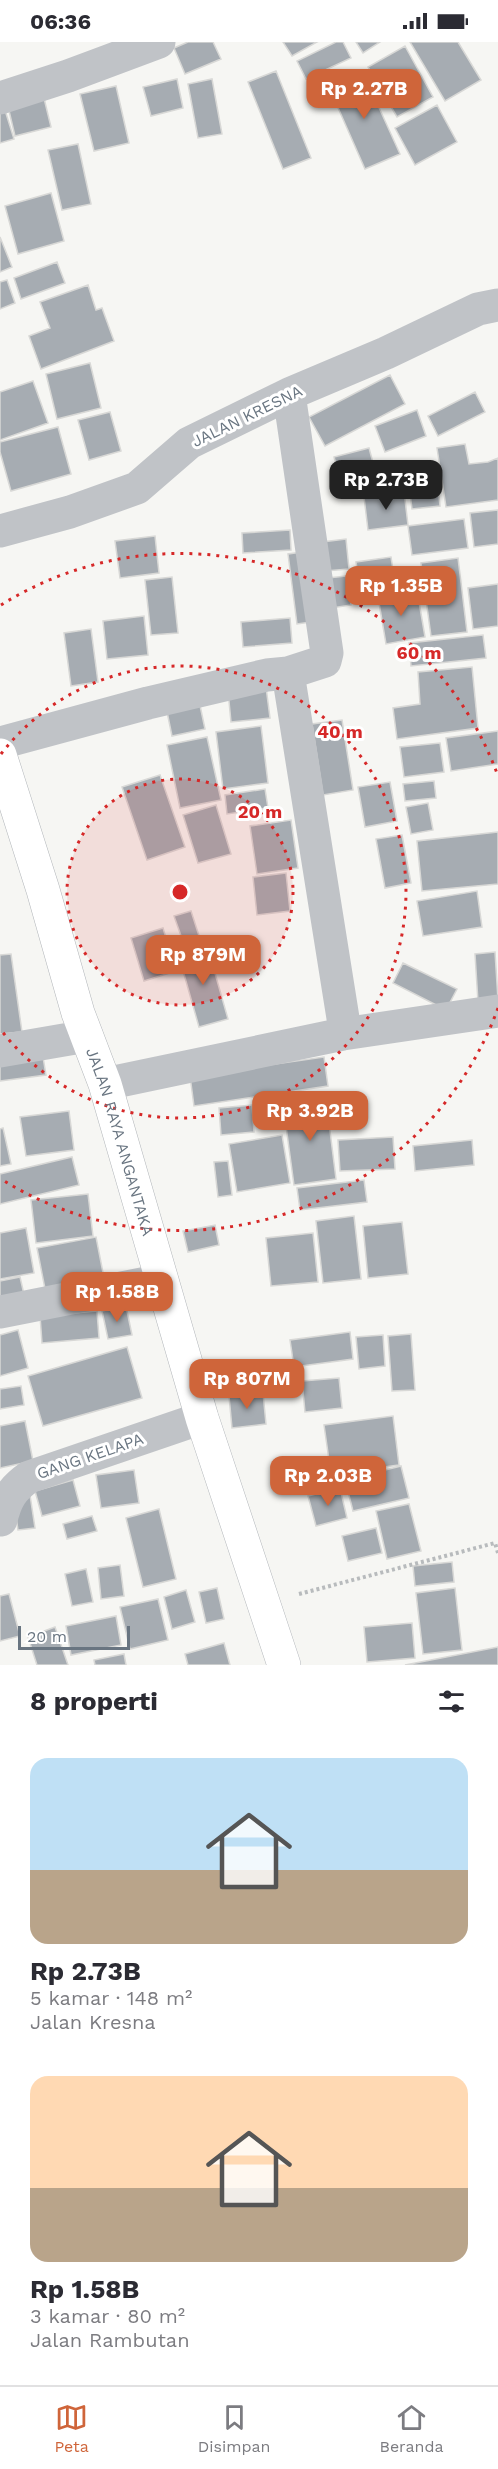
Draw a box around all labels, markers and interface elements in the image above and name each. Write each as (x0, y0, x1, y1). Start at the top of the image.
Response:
text: 06:36 (30, 9, 91, 34)
pin: Rp 2.27B (302, 69, 426, 120)
text: Rp 2.27B (320, 76, 408, 100)
street label: JALAN KRESNA (189, 381, 306, 451)
pin: Rp 2.73B (324, 460, 448, 511)
text: Rp 2.73B (343, 467, 429, 491)
pin: Rp 1.35B (339, 566, 463, 617)
text: Rp 1.35B (359, 573, 443, 597)
text: 60 m (397, 642, 441, 663)
text: 40 m (317, 721, 363, 742)
text: 20 m (238, 801, 282, 822)
centre of rings (170, 882, 190, 902)
pin: Rp 879M (148, 935, 258, 986)
text: Rp 879M (160, 942, 246, 966)
street label: JALAN RAYA ANGANTAKA (82, 1045, 158, 1238)
pin: Rp 3.92B (248, 1091, 372, 1142)
text: Rp 3.92B (266, 1098, 354, 1122)
pin: Rp 1.58B (55, 1272, 179, 1323)
text: Rp 1.58B (75, 1279, 159, 1303)
pin: Rp 807M (192, 1359, 302, 1410)
text: Rp 807M (203, 1366, 291, 1390)
street label: GANG KELAPA (34, 1429, 146, 1483)
pin: Rp 2.03B (266, 1456, 390, 1507)
text: Rp 2.03B (284, 1463, 372, 1487)
scale bar (18, 1623, 130, 1650)
text: 20 m (27, 1627, 67, 1646)
icon: filters (435, 1685, 468, 1718)
text: 8 properti (30, 1686, 158, 1716)
icon: home (195, 1797, 303, 1905)
text: Rp 2.73B (30, 1956, 141, 1986)
text: 5 kamar · 148 m² (30, 1986, 192, 2010)
text: Jalan Kresna (30, 2010, 156, 2034)
icon: home (195, 2115, 303, 2223)
text: Rp 1.58B (30, 2274, 139, 2304)
text: 3 kamar · 80 m² (30, 2304, 185, 2328)
text: Jalan Rambutan (30, 2328, 190, 2352)
tab: Peta (54, 2401, 89, 2456)
tab: Disimpan (198, 2401, 270, 2456)
tab: Beranda (379, 2401, 443, 2456)

